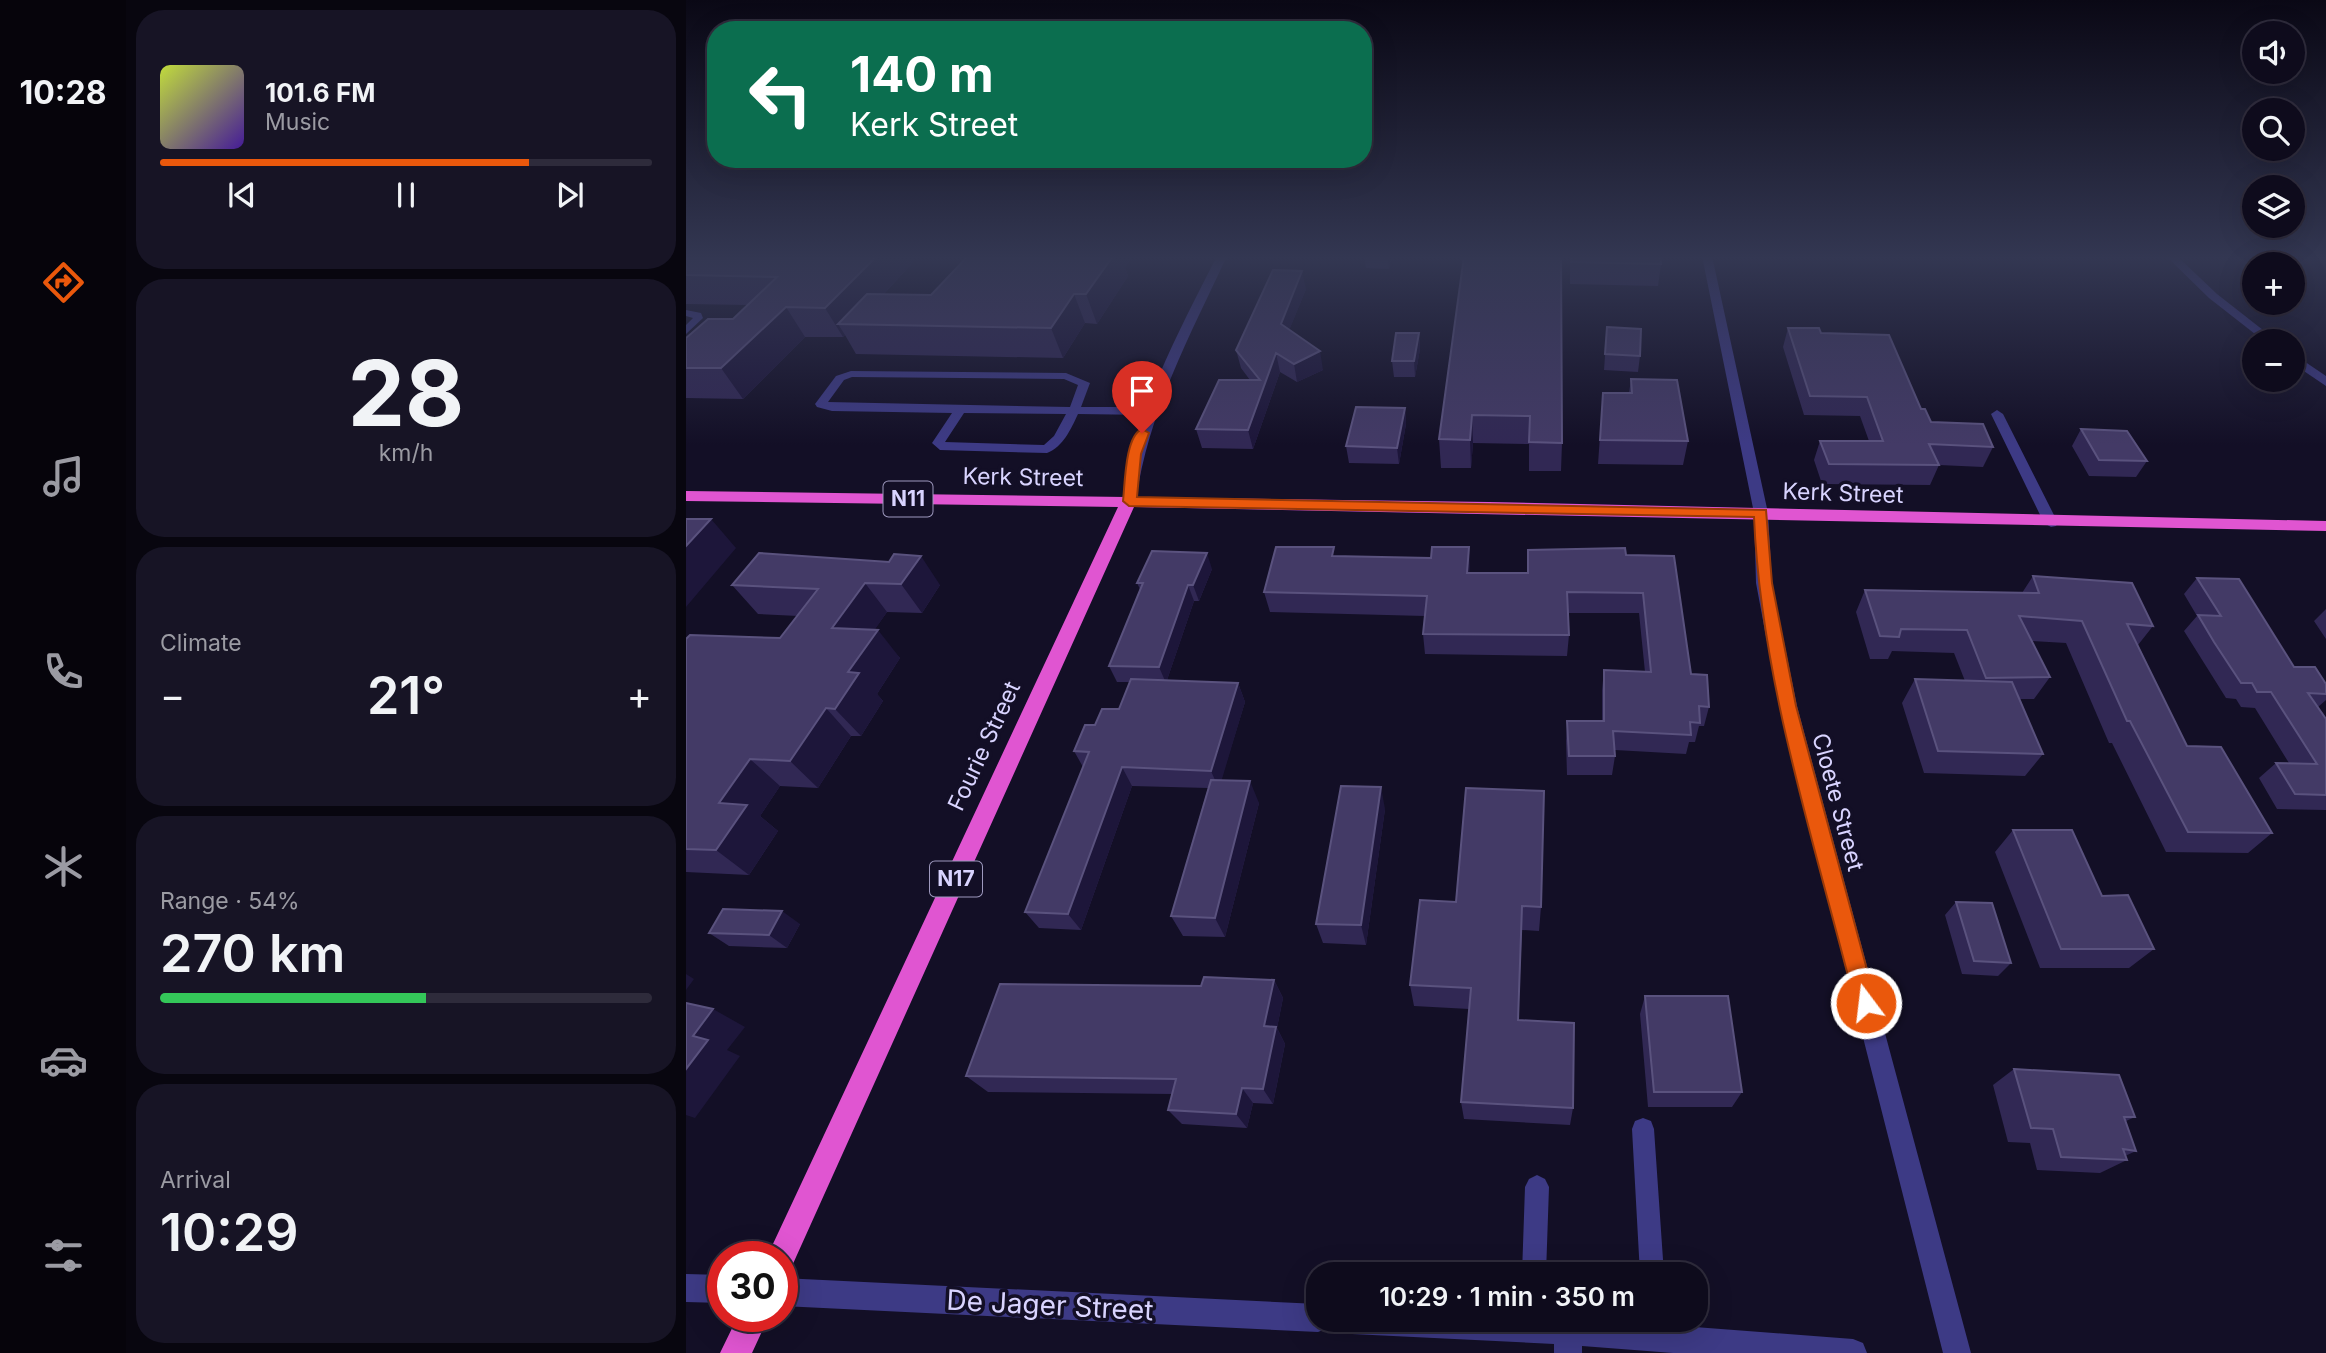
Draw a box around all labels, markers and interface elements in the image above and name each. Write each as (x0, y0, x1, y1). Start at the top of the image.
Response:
map controls (2242, 21, 2305, 392)
button: sound (2242, 21, 2305, 84)
text: 140 m (850, 45, 994, 104)
icon: left (735, 49, 826, 140)
text: 10:28 (19, 73, 107, 112)
text: 101.6 FM (265, 77, 375, 108)
button: search (2242, 98, 2305, 161)
text: Kerk Street (850, 105, 1018, 144)
text: Music (265, 108, 330, 136)
button: layers (2242, 175, 2305, 238)
icon: previous (223, 176, 261, 214)
icon: pause (387, 176, 425, 214)
icon: next (551, 176, 589, 214)
button: + (2242, 252, 2305, 315)
icon: directions (39, 258, 88, 307)
button: − (2242, 329, 2305, 392)
text: 28 (348, 338, 464, 448)
pin (1112, 361, 1172, 433)
icon: arrive (1123, 372, 1161, 410)
text: km/h (379, 439, 433, 467)
icon: music (39, 452, 88, 501)
street label: Kerk Street (962, 462, 1084, 492)
street label: Kerk Street (1782, 477, 1904, 509)
road number: N11 (884, 482, 932, 516)
text: Climate (160, 629, 242, 657)
icon: phone (39, 647, 88, 696)
text: 21° (367, 664, 445, 727)
text: − (160, 672, 185, 718)
text: + (627, 672, 652, 718)
street label: Fourie Street (942, 676, 1026, 815)
street label: Cloete Street (1806, 730, 1870, 874)
icon: climate (39, 842, 88, 891)
road number: N17 (930, 862, 982, 896)
text: Range · 54% (160, 887, 300, 915)
text: 270 km (160, 922, 345, 985)
position arrow (1829, 966, 1903, 1040)
icon: car (39, 1036, 88, 1085)
text: Arrival (160, 1166, 231, 1194)
text: 10:29 (160, 1201, 299, 1264)
icon: filters (39, 1231, 88, 1280)
speed limit sign: 30 (707, 1241, 798, 1332)
text: 10:29 · 1 min · 350 m (1379, 1281, 1635, 1312)
street label: De Jager Street (946, 1283, 1154, 1327)

